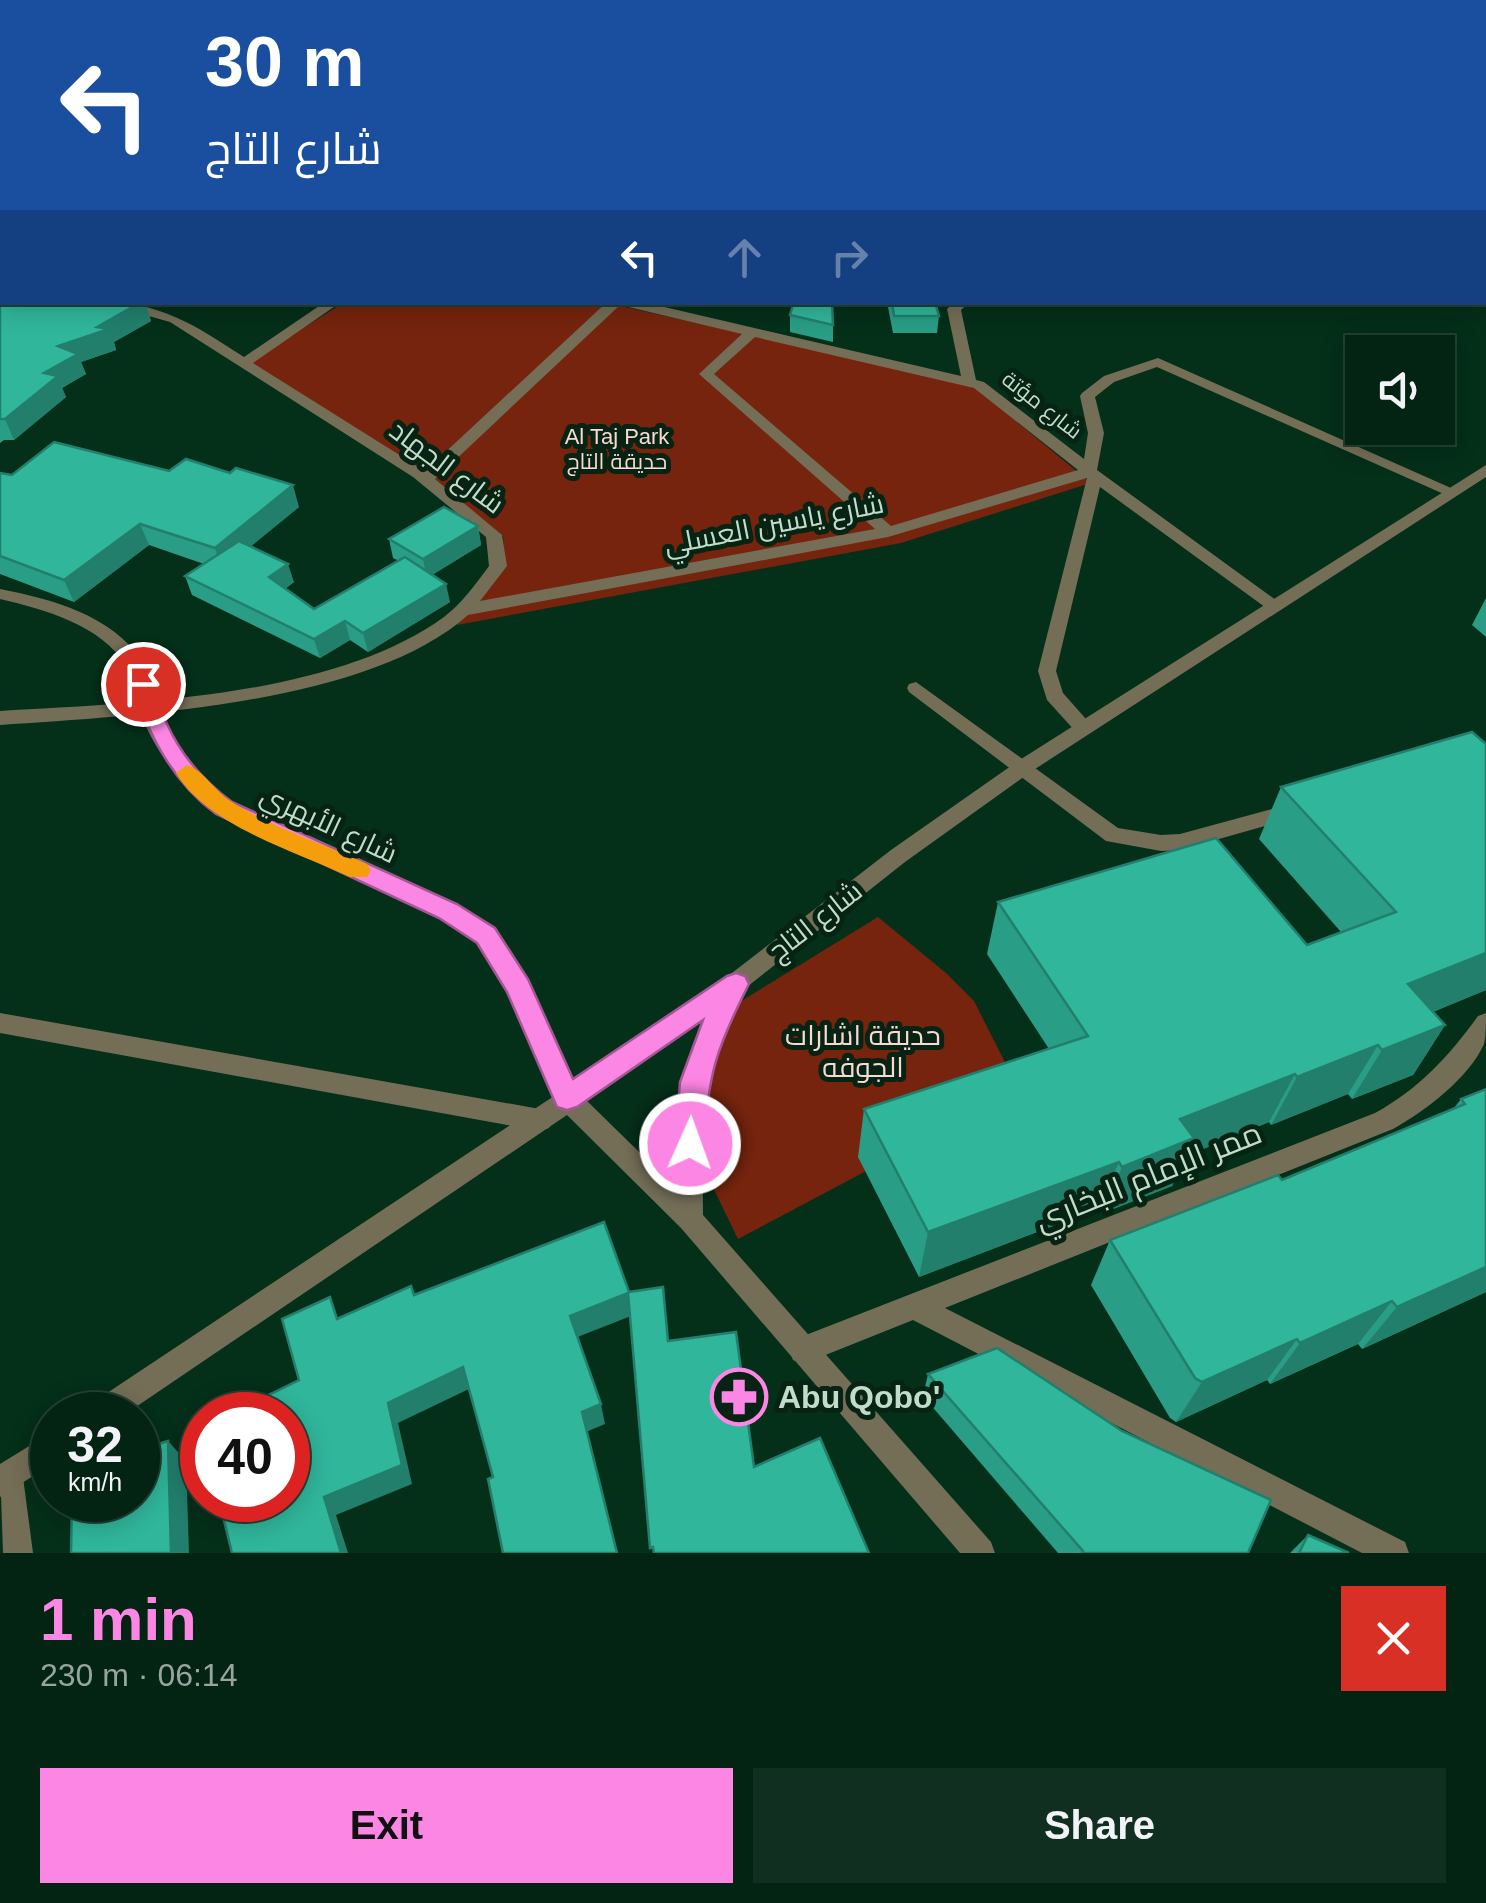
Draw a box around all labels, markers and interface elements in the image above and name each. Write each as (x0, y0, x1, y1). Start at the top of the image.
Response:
text: 30 m (205, 23, 365, 101)
icon: left (40, 40, 170, 170)
text: شارع التاج (205, 123, 382, 174)
icon: left (612, 230, 667, 285)
icon: ahead (717, 230, 772, 285)
icon: right (822, 230, 877, 285)
map controls (1345, 335, 1455, 445)
button: sound (1345, 335, 1455, 445)
street label: شارع مؤتة (996, 366, 1087, 445)
street label: شارع الجهاد (382, 414, 510, 522)
park label: Al Taj Park حديقة التاج (565, 424, 670, 476)
street label: شارع ياسين العسلي (662, 488, 888, 566)
pin (101, 642, 186, 727)
icon: arrive (116, 657, 171, 712)
street label: شارع الأبهري (253, 779, 402, 875)
street label: شارع التاج (762, 875, 870, 969)
park label: حديقة اشارات الجوفه (785, 1020, 941, 1083)
position arrow (638, 1092, 742, 1196)
street label: ممر الإمام البخاري (1029, 1114, 1269, 1244)
pharmacy icon: Abu Qobo' (709, 1367, 769, 1427)
place label: Abu Qobo' (778, 1379, 940, 1415)
speed limit sign: 40 (180, 1392, 310, 1522)
text: 32 (67, 1417, 123, 1473)
text: km/h (68, 1468, 122, 1496)
text: 1 min (40, 1586, 197, 1653)
button: close (1341, 1586, 1446, 1691)
text: 230 m · 06:14 (40, 1657, 237, 1693)
button: Exit (40, 1768, 733, 1883)
button: Share (753, 1768, 1446, 1883)

